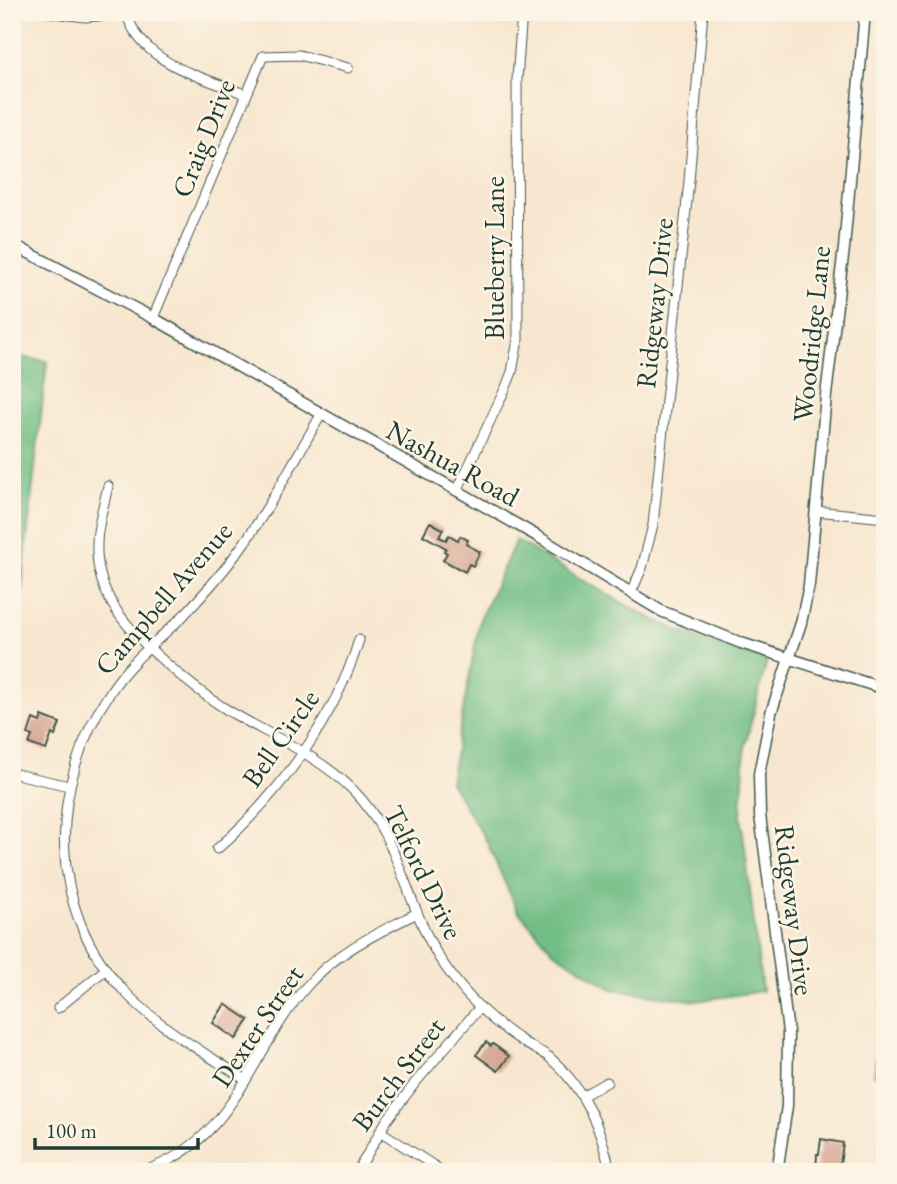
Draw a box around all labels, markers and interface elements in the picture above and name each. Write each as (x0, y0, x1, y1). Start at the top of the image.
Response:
street label: Craig Drive (163, 73, 243, 203)
street label: Blueberry Lane (476, 176, 512, 340)
street label: Ridgeway Drive (627, 216, 681, 390)
street label: Woodridge Lane (784, 244, 838, 424)
street label: Nashua Road (380, 412, 527, 515)
street label: Campbell Avenue (86, 514, 240, 682)
street label: Bell Circle (233, 682, 327, 794)
street label: Telford Drive (376, 799, 472, 945)
street label: Ridgeway Drive (767, 823, 823, 997)
street label: Dexter Street (203, 958, 311, 1094)
street label: Burch Street (343, 1010, 453, 1138)
scale bar (35, 1107, 198, 1151)
text: 100 m (46, 1117, 97, 1144)

